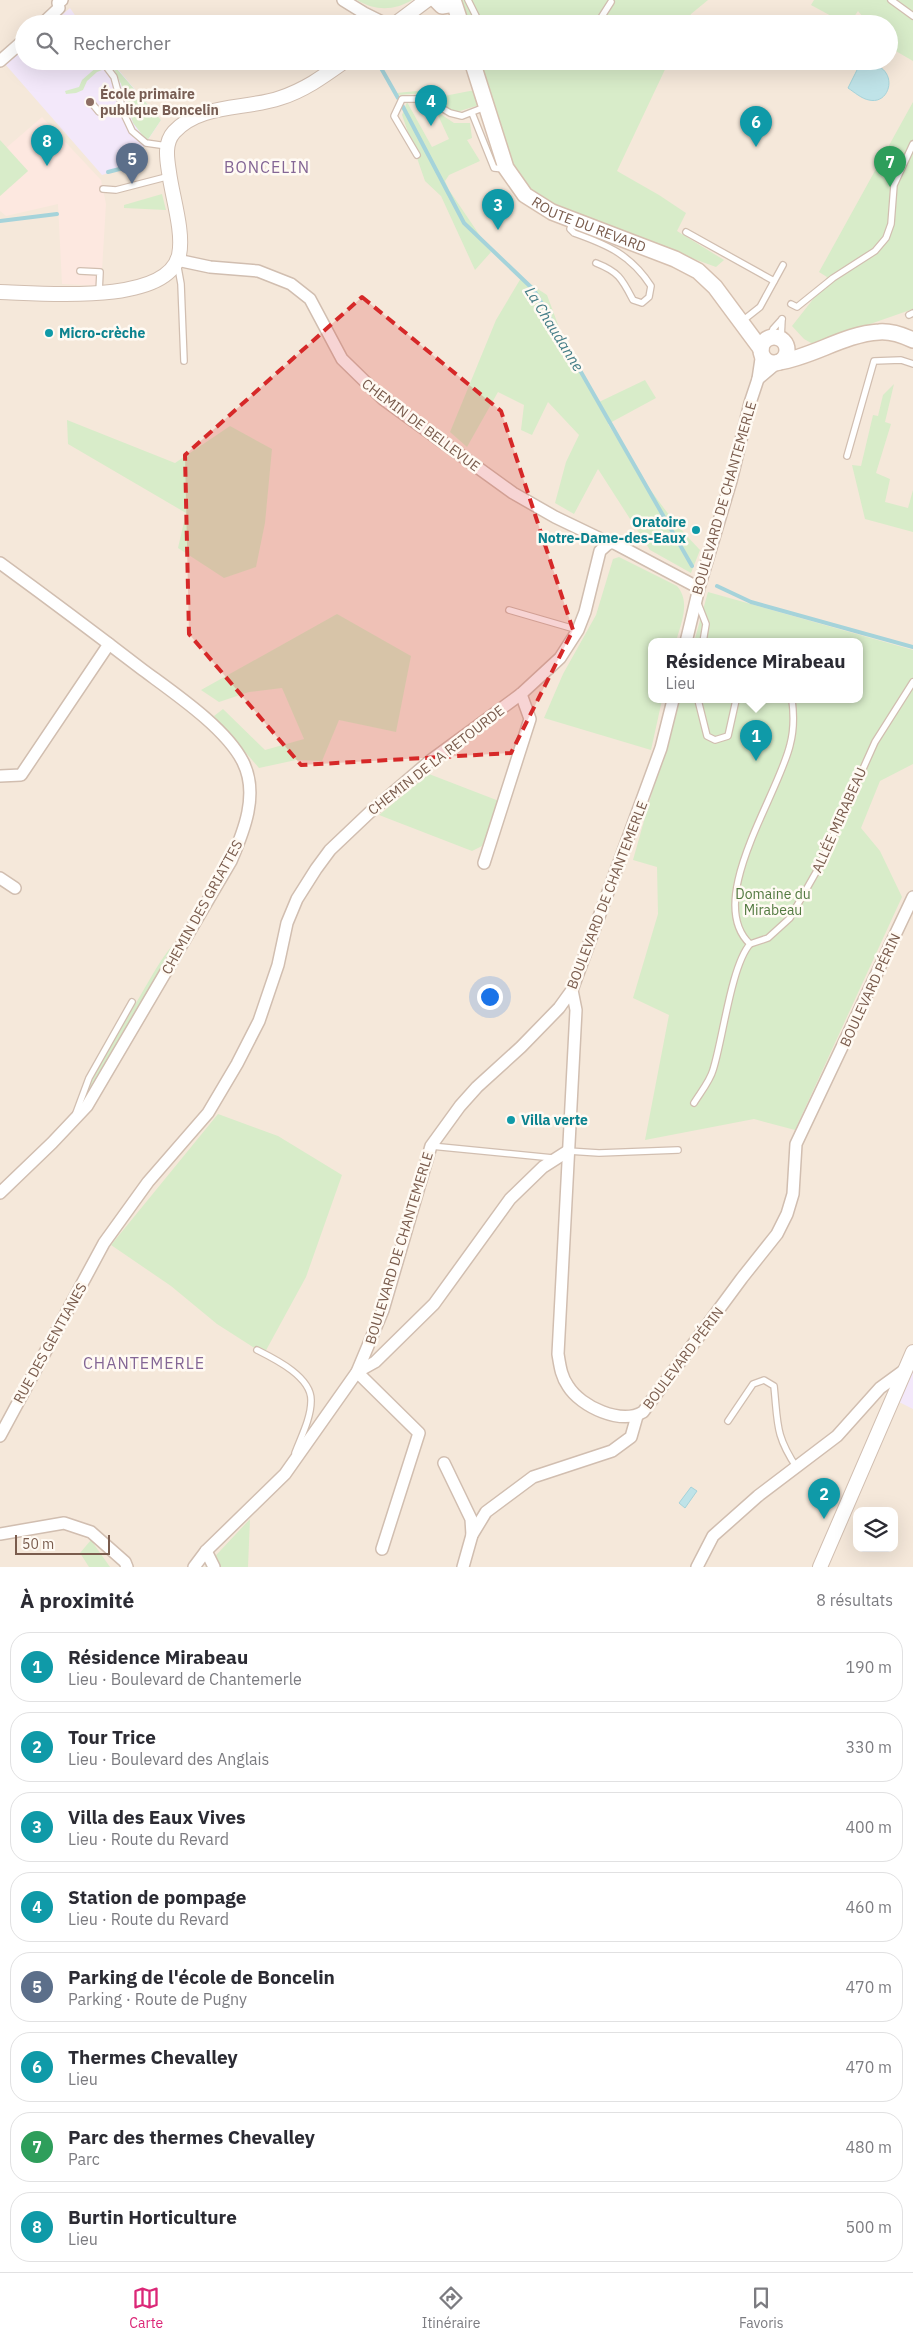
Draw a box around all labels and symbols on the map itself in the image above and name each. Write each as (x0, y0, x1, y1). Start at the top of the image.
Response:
place label: École primaire publique Boncelin (100, 84, 219, 119)
pin: 4 (415, 85, 447, 126)
marker: École primaire publique Boncelin (84, 96, 96, 108)
pin: 6 (740, 106, 772, 147)
pin: 8 (31, 125, 63, 166)
pin: 5 (116, 143, 148, 184)
pin: 7 (874, 146, 906, 187)
district label: BONCELIN (224, 157, 310, 177)
pin: 3 (482, 189, 514, 230)
street label: ROUTE DU REVARD (528, 192, 649, 256)
water label: La Chaudanne (521, 283, 588, 375)
place label: Micro-crèche (59, 324, 145, 342)
marker: Micro-crèche (43, 327, 55, 339)
street label: CHEMIN DE BELLEVUE (358, 375, 484, 475)
street label: BOULEVARD DE CHANTEMERLE (688, 399, 760, 597)
place label: Oratoire Notre-Dame-des-Eaux (538, 513, 686, 547)
marker: Oratoire Notre-Dame-des-Eaux (690, 524, 702, 536)
street label: CHEMIN DE LA RETOURDE (364, 701, 508, 819)
pin: 1 (740, 720, 772, 761)
street label: ALLÉE MIRABEAU (807, 764, 870, 875)
street label: BOULEVARD DE CHANTEMERLE (563, 798, 651, 992)
street label: CHEMIN DES GRIATTES (158, 837, 246, 977)
park label: Domaine du Mirabeau (735, 885, 811, 919)
street label: BOULEVARD PÉRIN (835, 930, 904, 1050)
your location (477, 984, 503, 1010)
place label: Villa verte (521, 1111, 588, 1129)
marker: Villa verte (505, 1114, 517, 1126)
street label: BOULEVARD DE CHANTEMERLE (361, 1150, 437, 1346)
street label: RUE DES GENTIANES (9, 1280, 91, 1406)
street label: BOULEVARD PÉRIN (638, 1303, 727, 1413)
district label: CHANTEMERLE (83, 1353, 205, 1373)
pin: 2 (808, 1478, 840, 1519)
scale bar (15, 1532, 110, 1555)

